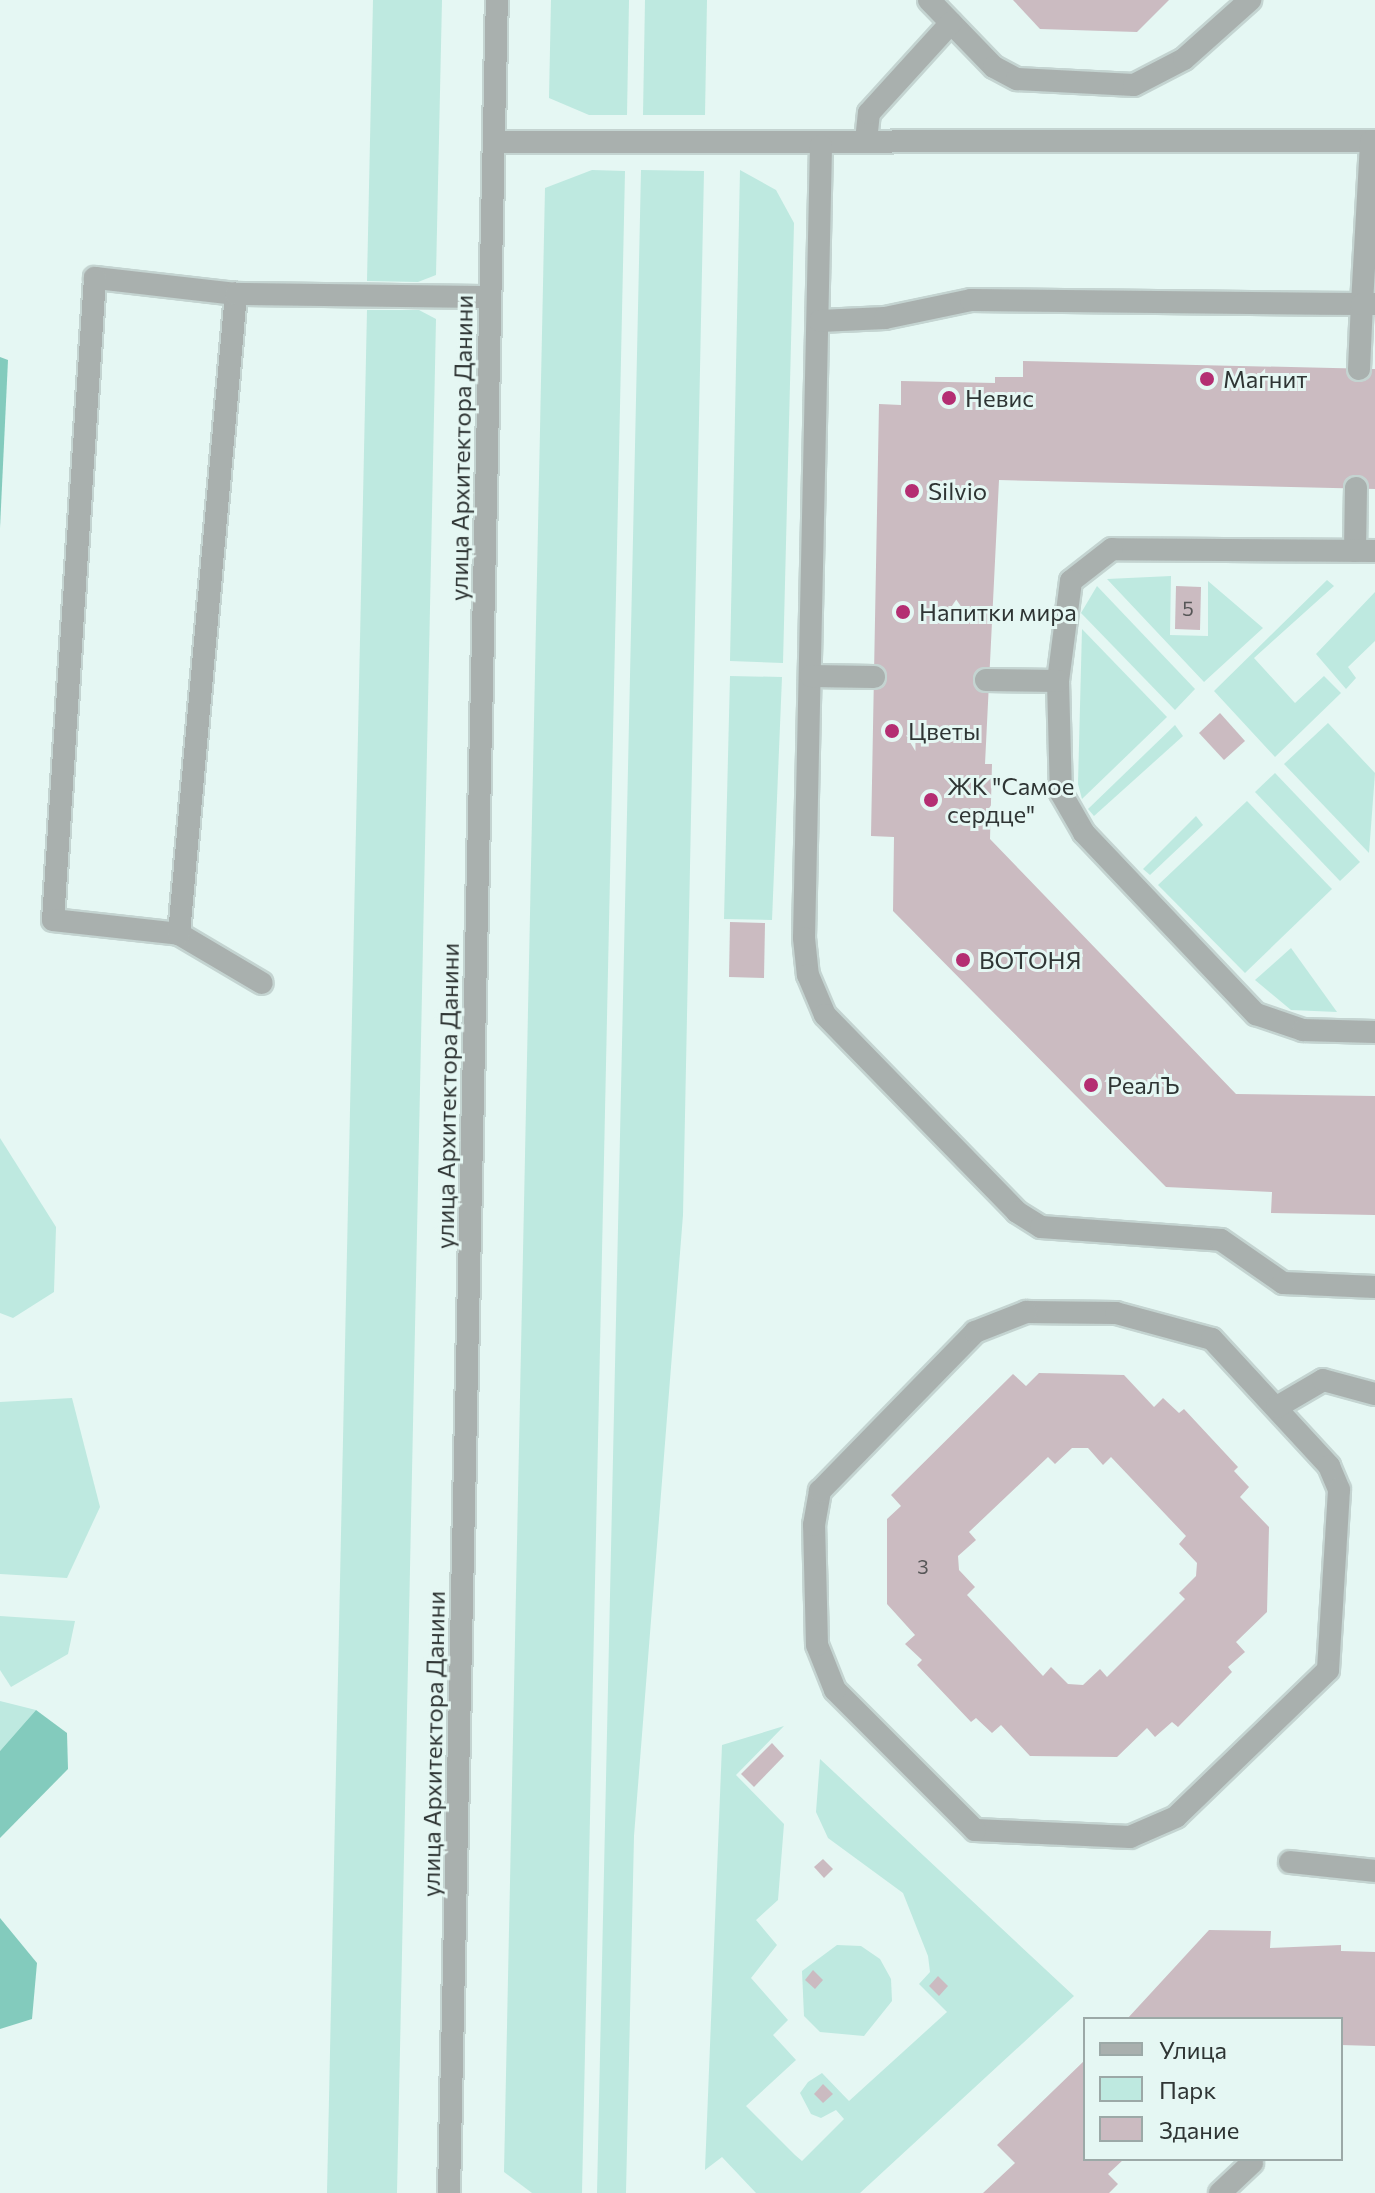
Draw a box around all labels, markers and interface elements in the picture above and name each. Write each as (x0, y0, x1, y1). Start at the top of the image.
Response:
street label: улица Архитектора Данини (444, 295, 478, 601)
place label: Магнит (1223, 365, 1307, 393)
marker: Магнит (1198, 370, 1216, 388)
place label: Невис (965, 384, 1034, 412)
marker: Невис (940, 389, 958, 407)
place label: Silvio (928, 477, 987, 505)
marker: Silvio (903, 482, 921, 500)
house number: 5 (1182, 596, 1194, 620)
place label: Напитки мира (919, 598, 1077, 626)
marker: Напитки мира (894, 603, 912, 621)
place label: Цветы (908, 717, 980, 745)
marker: Цветы (883, 722, 901, 740)
place label: ЖК "Самое сердце" (947, 772, 1074, 828)
marker: ЖК "Самое сердце" (922, 791, 940, 809)
street label: улица Архитектора Данини (430, 943, 464, 1249)
place label: ВОТОНЯ (979, 946, 1082, 974)
marker: ВОТОНЯ (954, 951, 972, 969)
place label: РеалЪ (1107, 1071, 1180, 1099)
marker: РеалЪ (1082, 1076, 1100, 1094)
house number: 3 (917, 1554, 929, 1578)
street label: улица Архитектора Данини (416, 1591, 450, 1897)
legend (1083, 2017, 1343, 2161)
text: Улица (1159, 2035, 1227, 2064)
text: Парк (1159, 2075, 1216, 2104)
text: Здание (1159, 2115, 1239, 2144)

